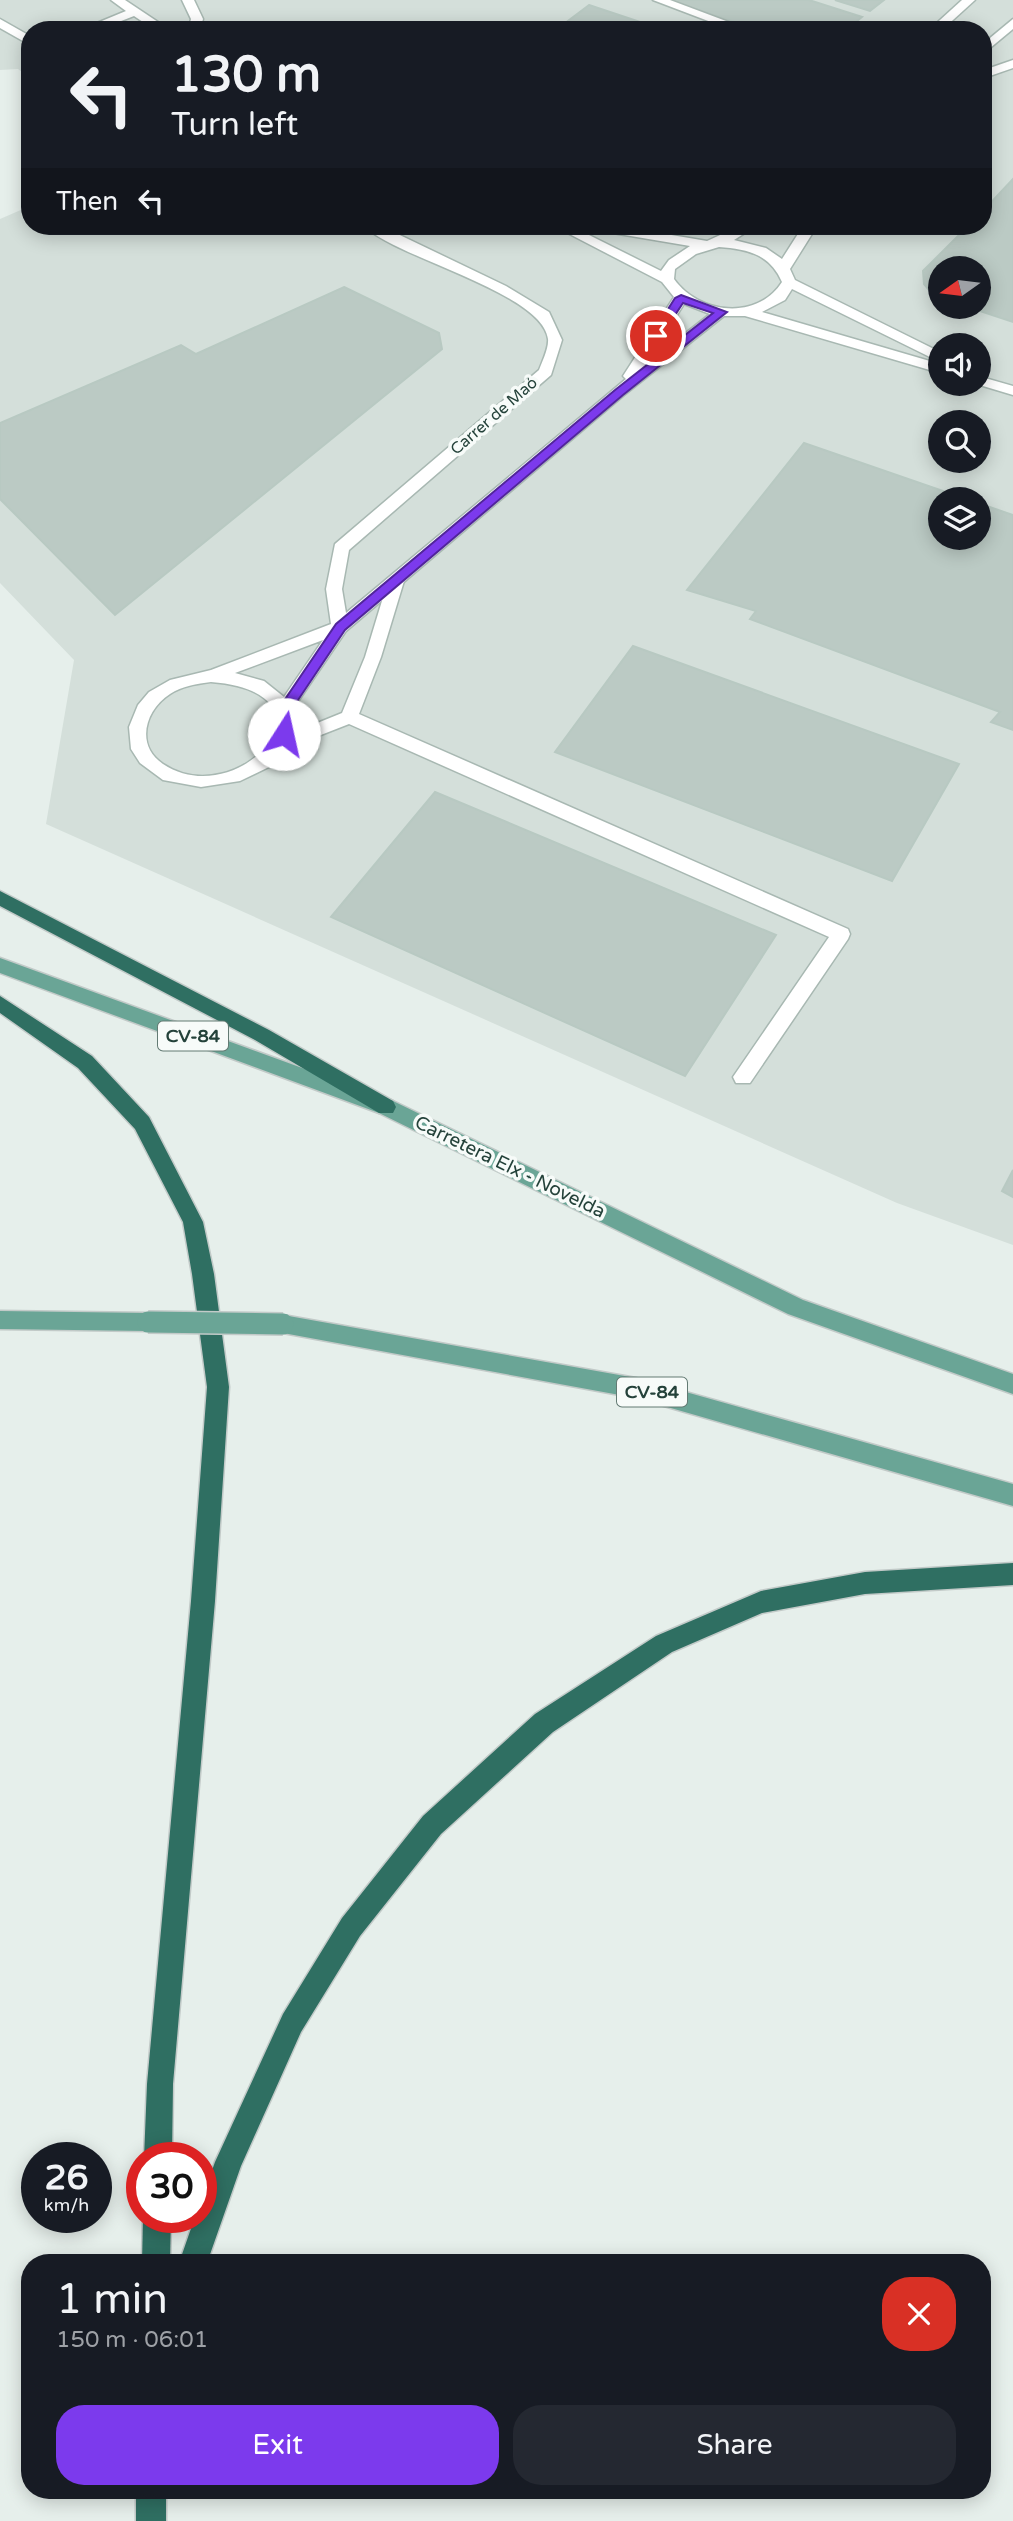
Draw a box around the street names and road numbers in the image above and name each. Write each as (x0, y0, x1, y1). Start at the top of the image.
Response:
street label: Carrer de Maó (446, 373, 542, 459)
road number: CV-84 (158, 1021, 228, 1050)
street label: Carretera Elx - Novelda (411, 1111, 609, 1223)
road number: CV-84 (617, 1378, 687, 1406)

